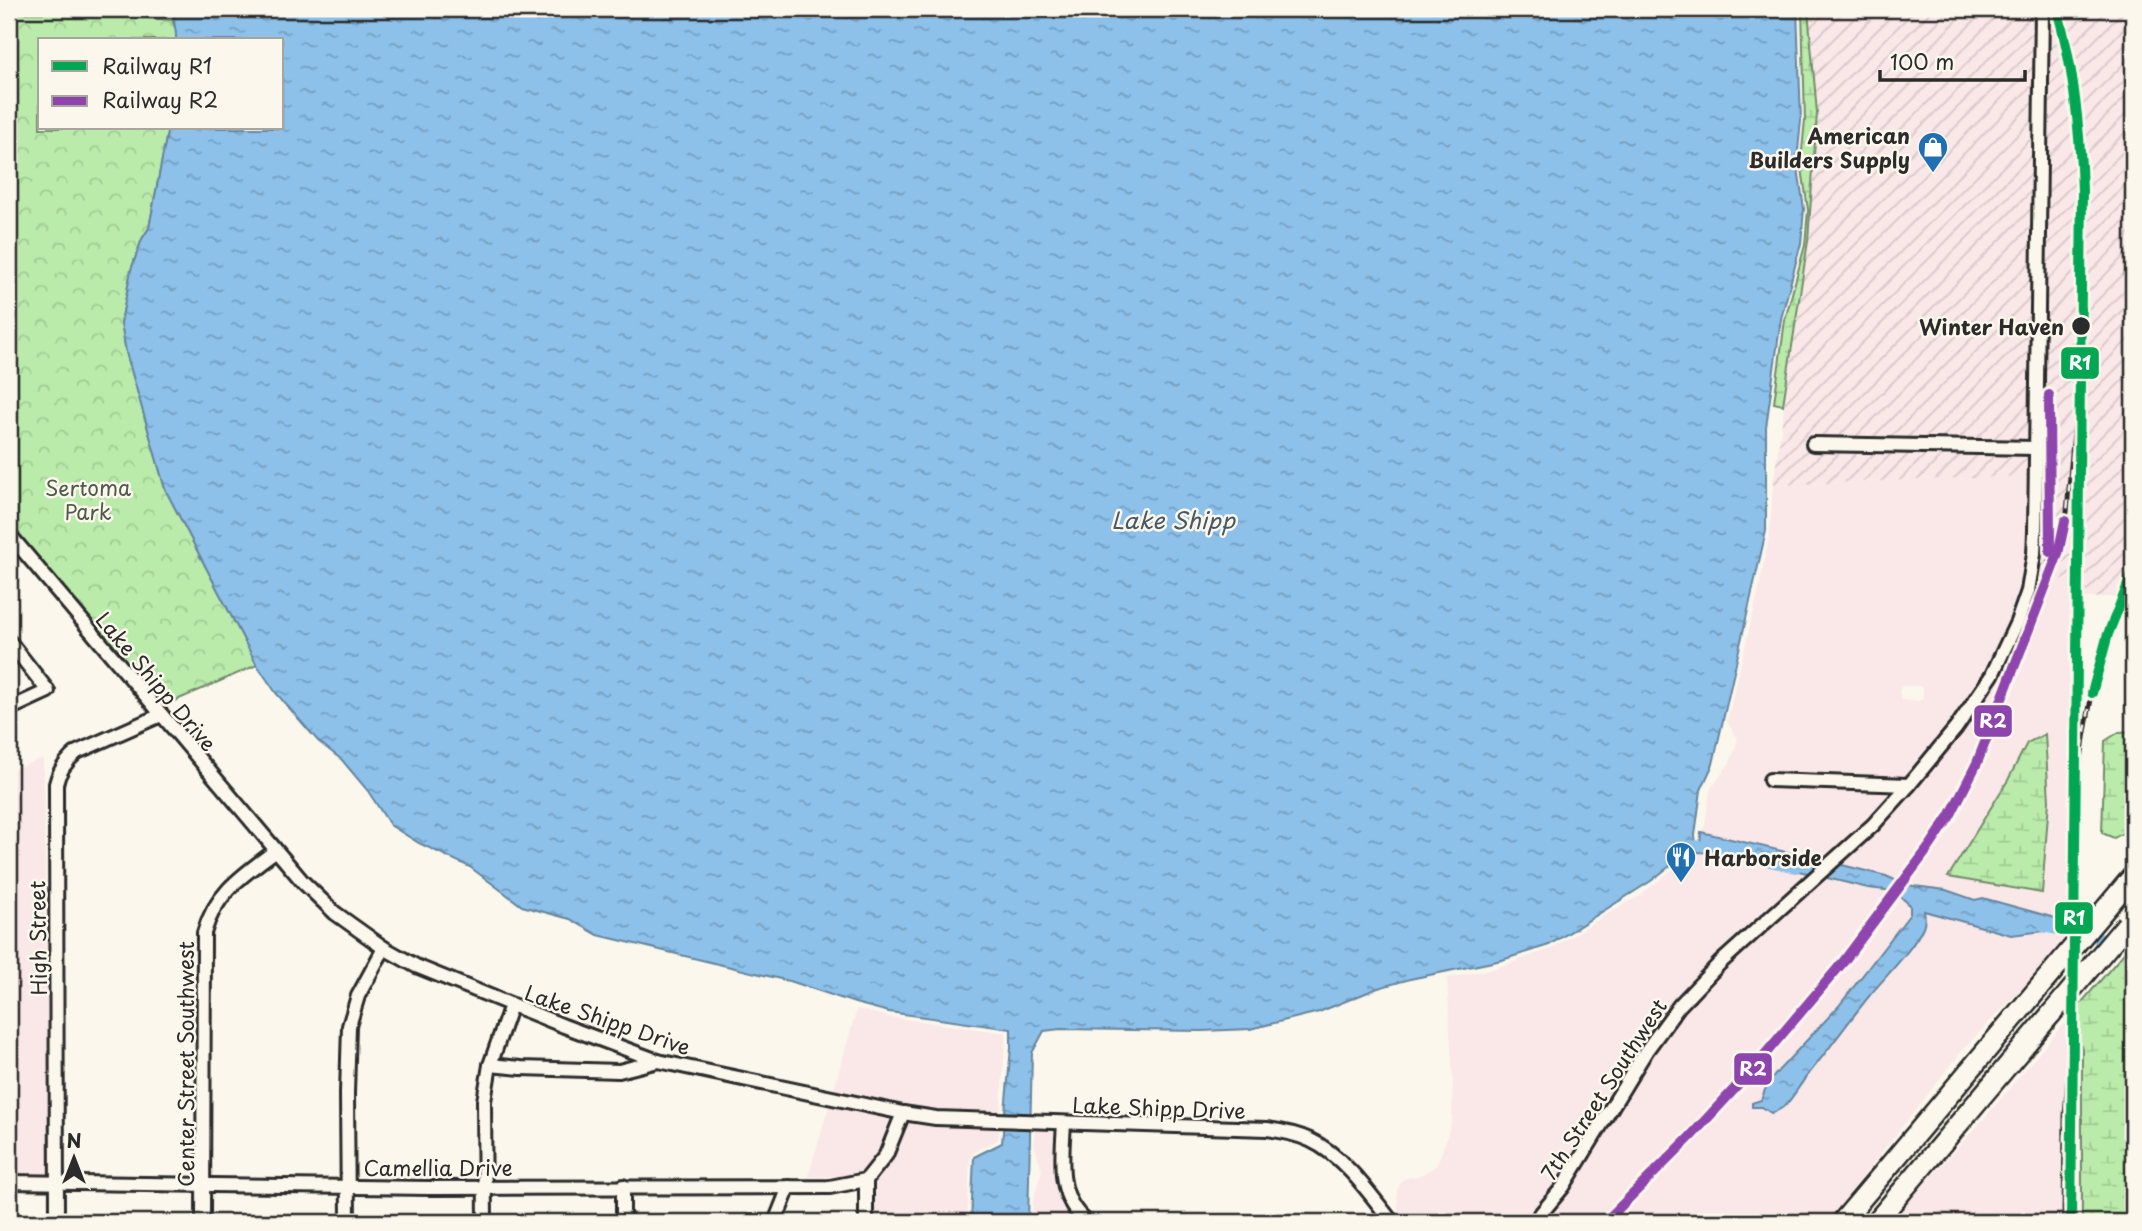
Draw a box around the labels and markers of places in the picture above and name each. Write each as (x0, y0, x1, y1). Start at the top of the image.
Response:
place label: American Builders Supply (1749, 119, 1910, 175)
shop icon: American Builders Supply (1916, 130, 1950, 174)
place label: Winter Haven (1919, 310, 2064, 342)
marker: Winter Haven (2070, 315, 2092, 337)
restaurant icon: Harborside (1664, 840, 1698, 884)
place label: Harborside (1704, 841, 1822, 873)

